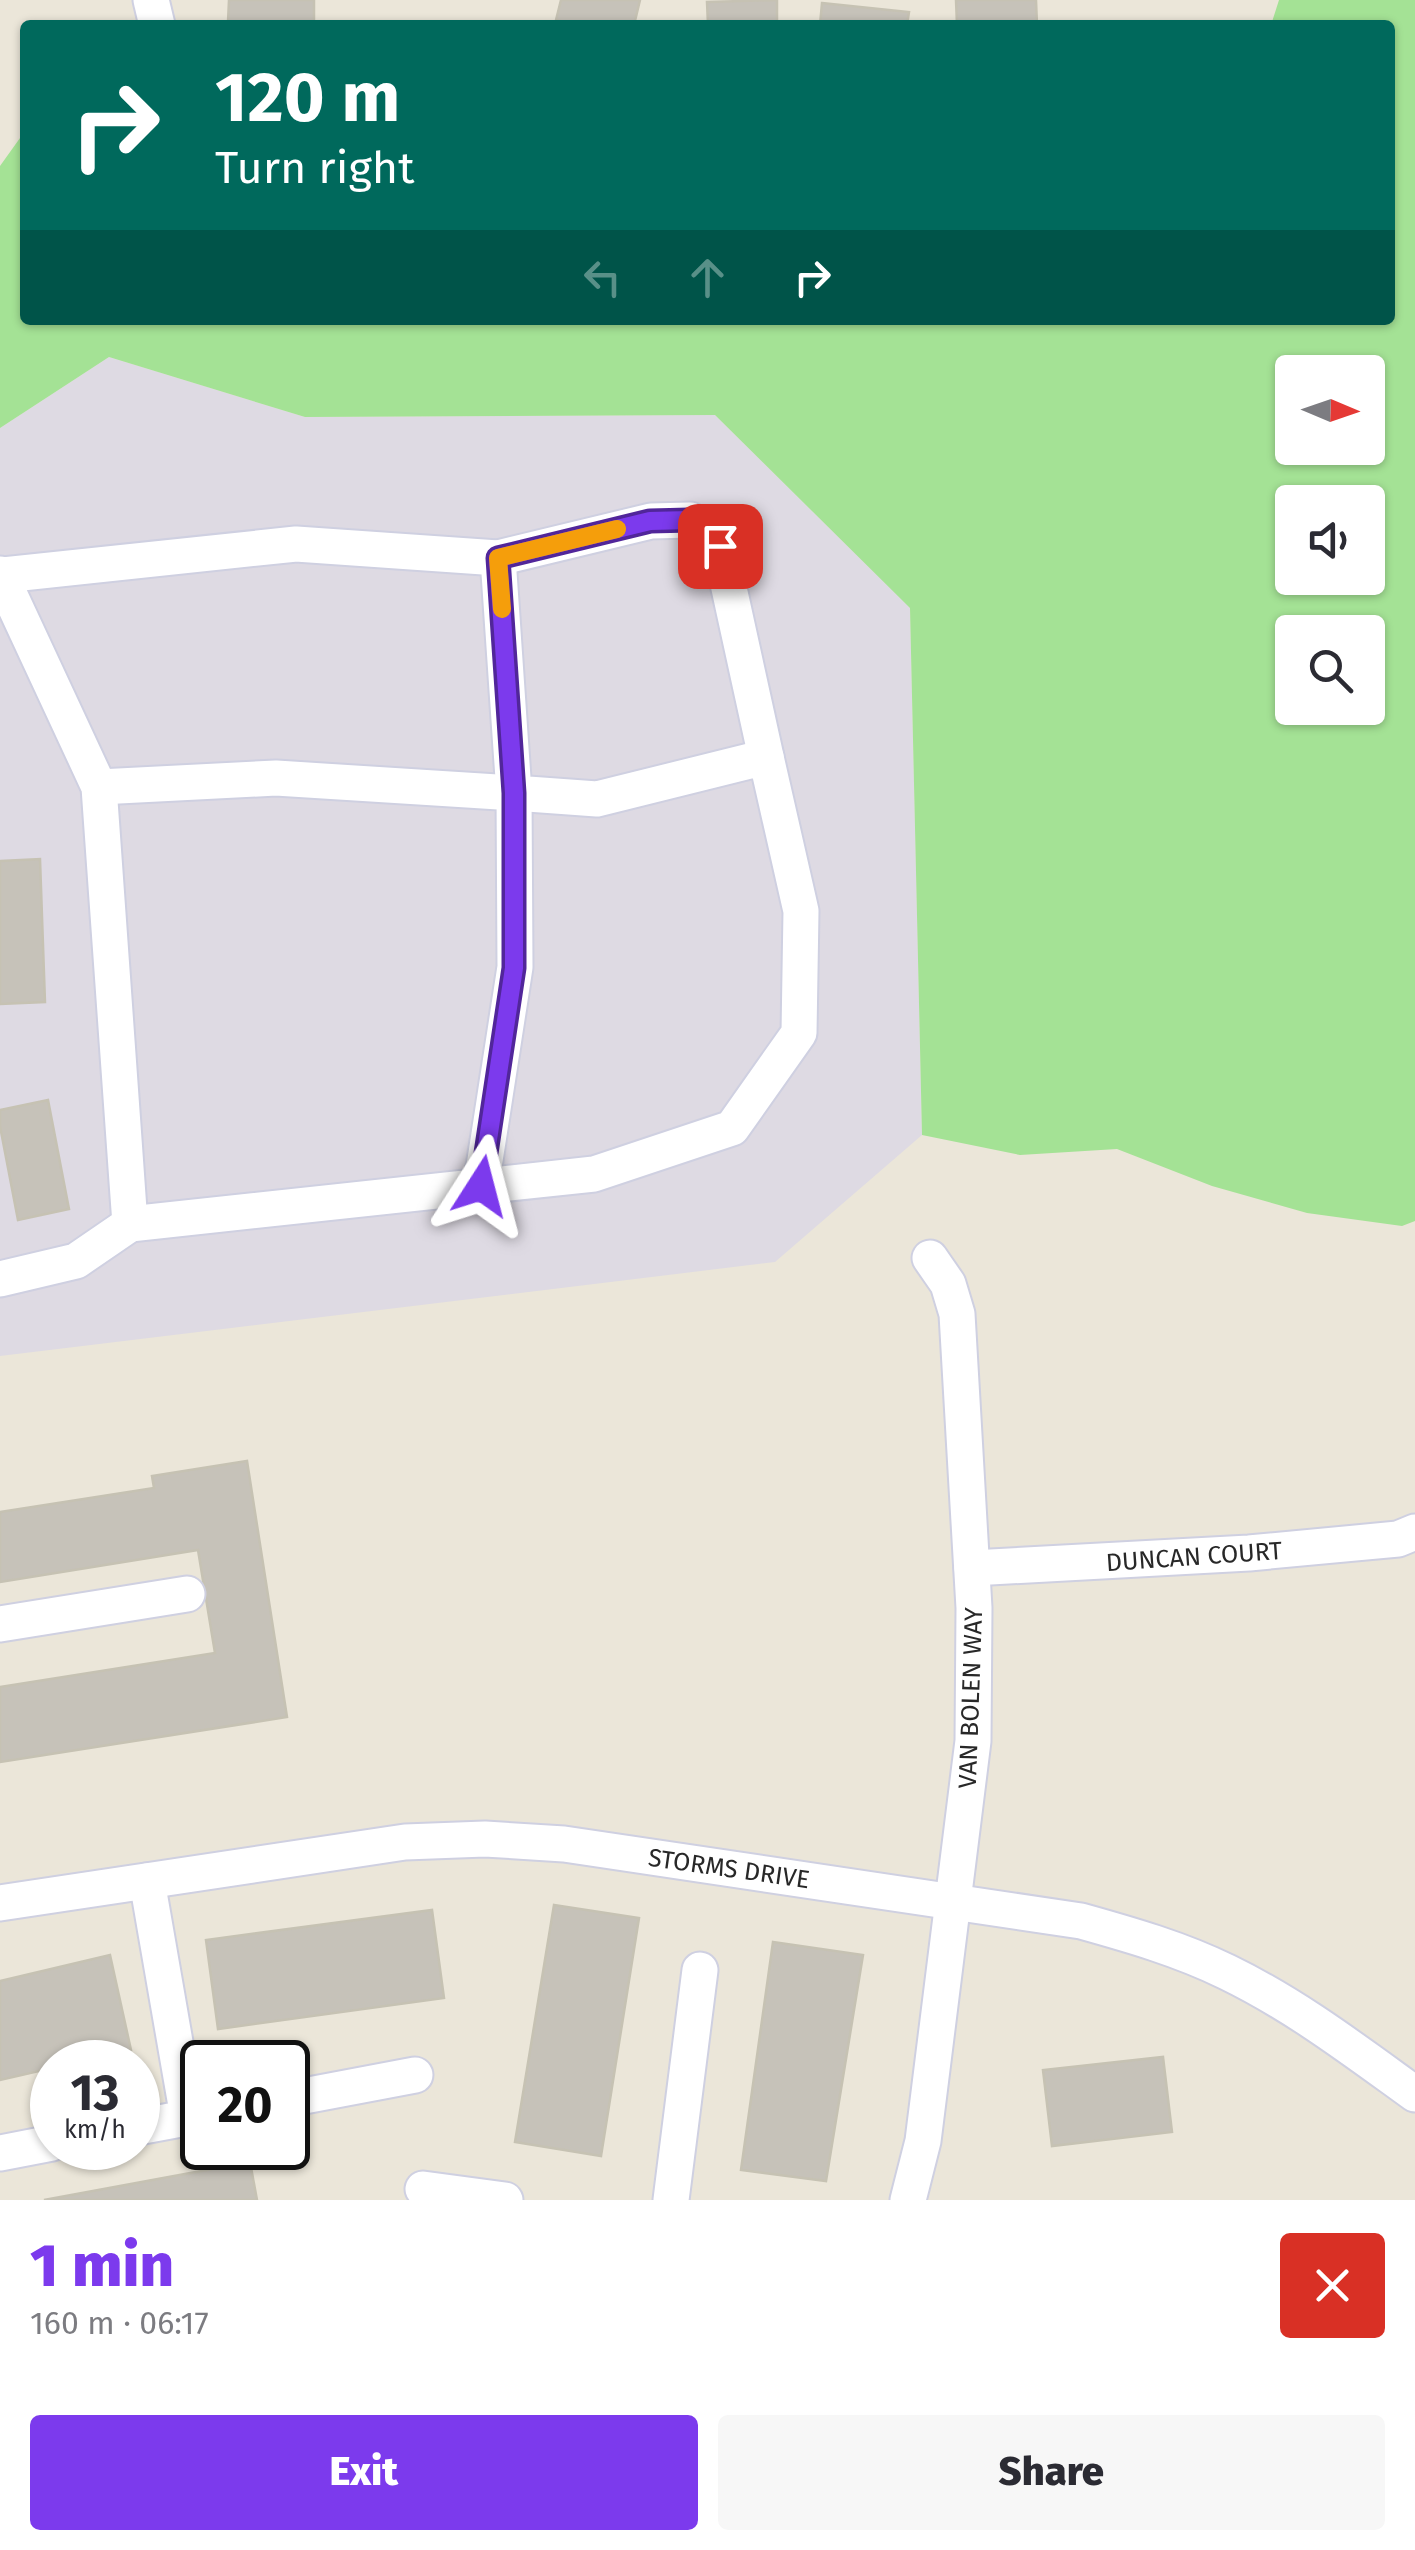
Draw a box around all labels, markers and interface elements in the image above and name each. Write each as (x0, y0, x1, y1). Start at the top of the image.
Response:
text: 120 m (215, 56, 400, 140)
icon: right (50, 60, 180, 190)
text: Turn right (215, 141, 414, 195)
icon: left (575, 250, 630, 305)
icon: ahead (680, 250, 735, 305)
icon: right (785, 250, 840, 305)
north arrow (1275, 355, 1385, 465)
map controls (1275, 355, 1385, 725)
button: sound (1275, 485, 1385, 595)
pin (678, 504, 763, 589)
icon: arrive (693, 519, 748, 574)
button: search (1275, 615, 1385, 725)
position arrow (429, 1134, 533, 1238)
street label: DUNCAN COURT (1105, 1536, 1283, 1578)
street label: VAN BOLEN WAY (953, 1607, 989, 1789)
street label: STORMS DRIVE (646, 1843, 812, 1895)
speed limit sign: 20 (180, 2040, 310, 2170)
text: 13 (70, 2063, 120, 2123)
text: km/h (64, 2115, 126, 2145)
text: 1 min (30, 2230, 174, 2302)
button: close (1280, 2233, 1385, 2338)
text: 160 m · 06:17 (30, 2304, 209, 2342)
button: Exit (30, 2415, 698, 2530)
button: Share (718, 2415, 1385, 2530)

